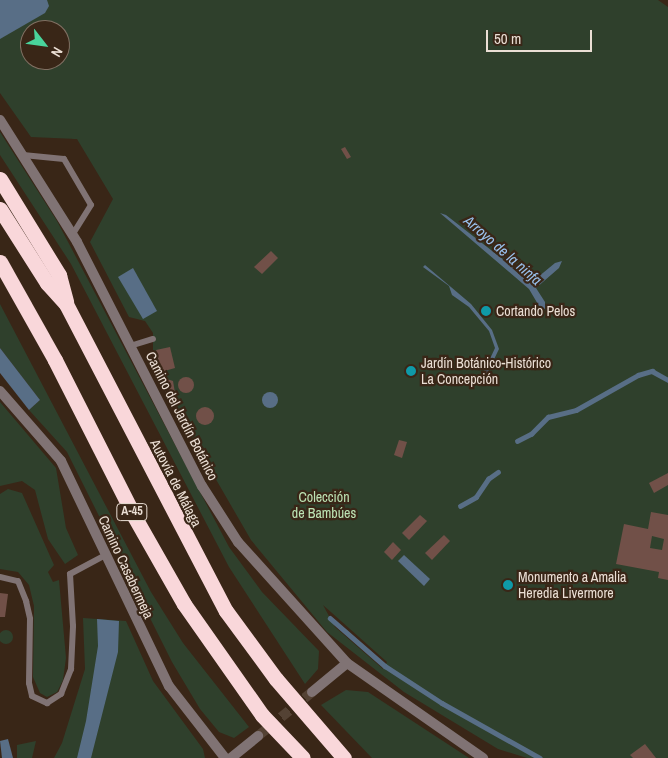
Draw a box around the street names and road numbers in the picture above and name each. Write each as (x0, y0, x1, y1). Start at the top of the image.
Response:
street label: Camino del Jardín Botánico (142, 349, 222, 483)
street label: Autovía de Málaga (147, 437, 205, 529)
road number: A-45 (116, 502, 148, 522)
street label: Camino Casabermeja (95, 513, 157, 621)

